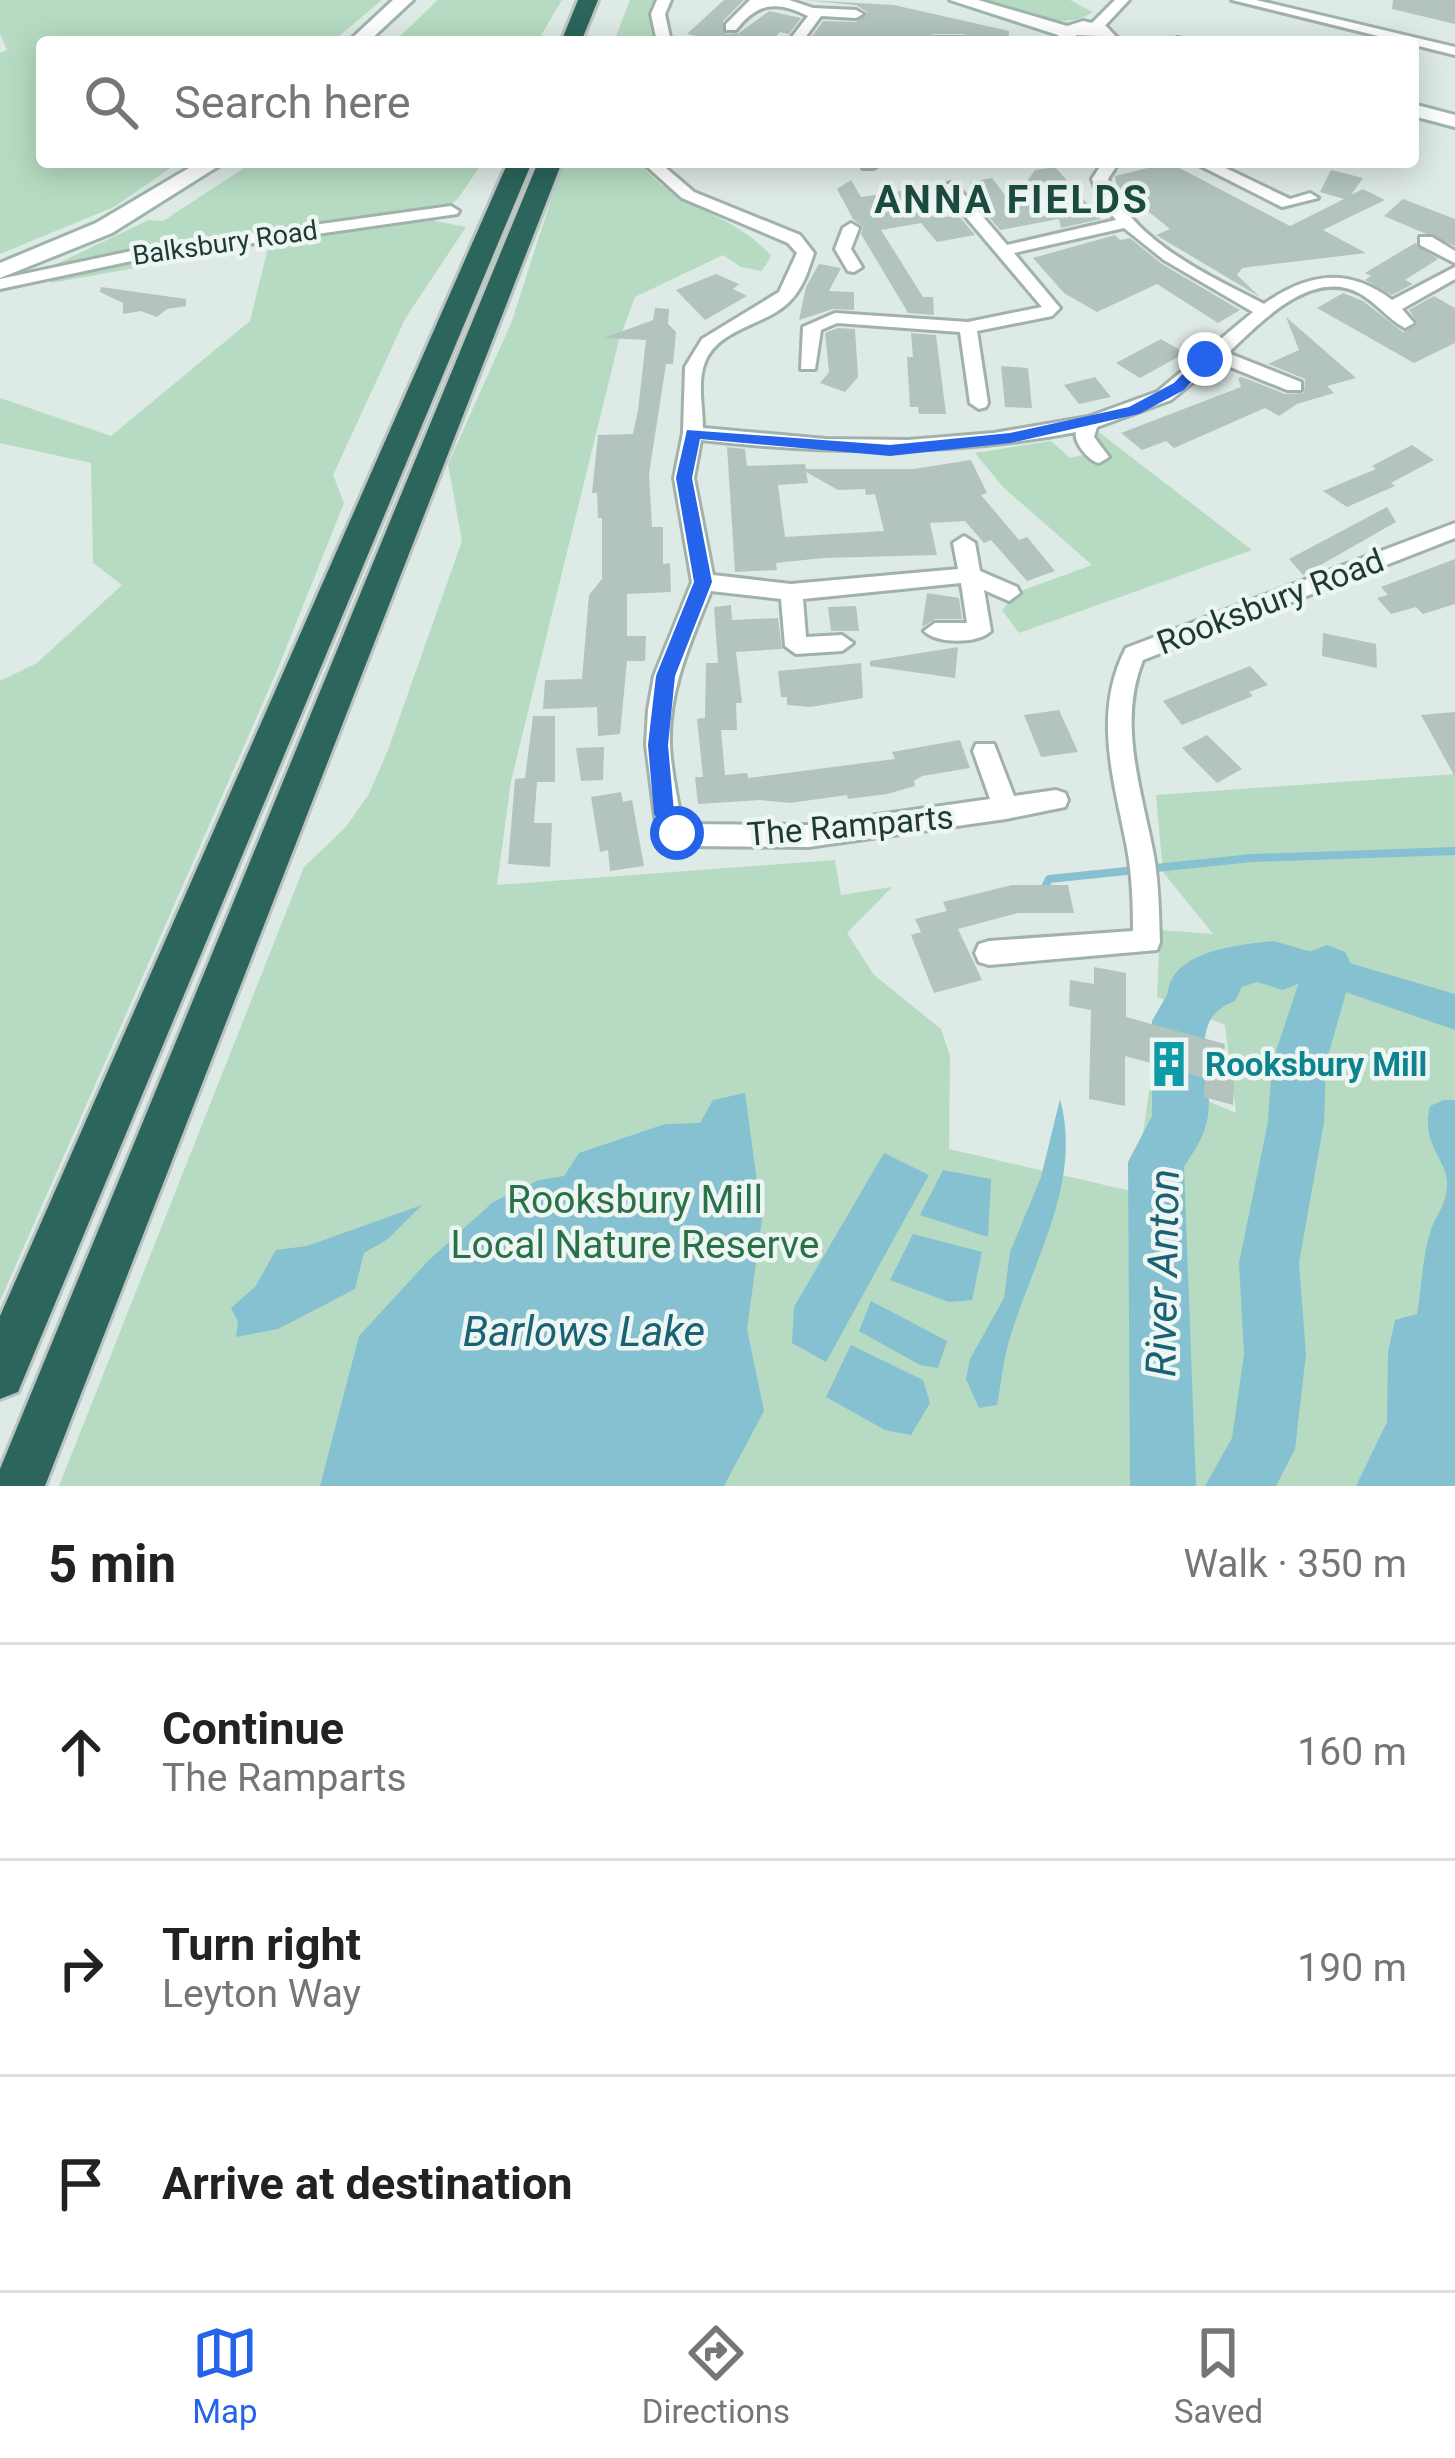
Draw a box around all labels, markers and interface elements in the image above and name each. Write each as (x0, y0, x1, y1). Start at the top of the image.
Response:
search box (36, 36, 1419, 168)
icon: search (78, 69, 144, 135)
text: Search here (174, 76, 411, 129)
district label: ANNA FIELDS (874, 177, 1150, 223)
street label: Balksbury Road (130, 214, 320, 272)
route end (1178, 332, 1232, 386)
street label: Rooksbury Road (1151, 540, 1389, 663)
street label: The Ramparts (745, 797, 955, 854)
route start (650, 806, 704, 860)
building icon: Rooksbury Mill (1144, 1039, 1194, 1089)
place label: Rooksbury Mill (1205, 1045, 1427, 1084)
water label: River Anton (1136, 1169, 1189, 1377)
park label: Rooksbury Mill Local Nature Reserve (451, 1177, 819, 1268)
water label: Barlows Lake (463, 1307, 705, 1356)
text: 5 min (48, 1535, 176, 1594)
text: Walk · 350 m (1183, 1541, 1407, 1587)
text: Continue (162, 1702, 344, 1755)
icon: ahead (48, 1719, 114, 1785)
text: 160 m (1297, 1729, 1407, 1775)
text: The Ramparts (162, 1755, 407, 1801)
text: Turn right (162, 1918, 361, 1971)
icon: right (48, 1935, 114, 2001)
text: 190 m (1297, 1945, 1407, 1991)
text: Leyton Way (162, 1971, 361, 2017)
icon: arrive (48, 2151, 114, 2217)
text: Arrive at destination (162, 2157, 573, 2210)
tab: Map (192, 2320, 258, 2431)
tab: Directions (642, 2320, 790, 2431)
tab: Saved (1174, 2320, 1263, 2431)

